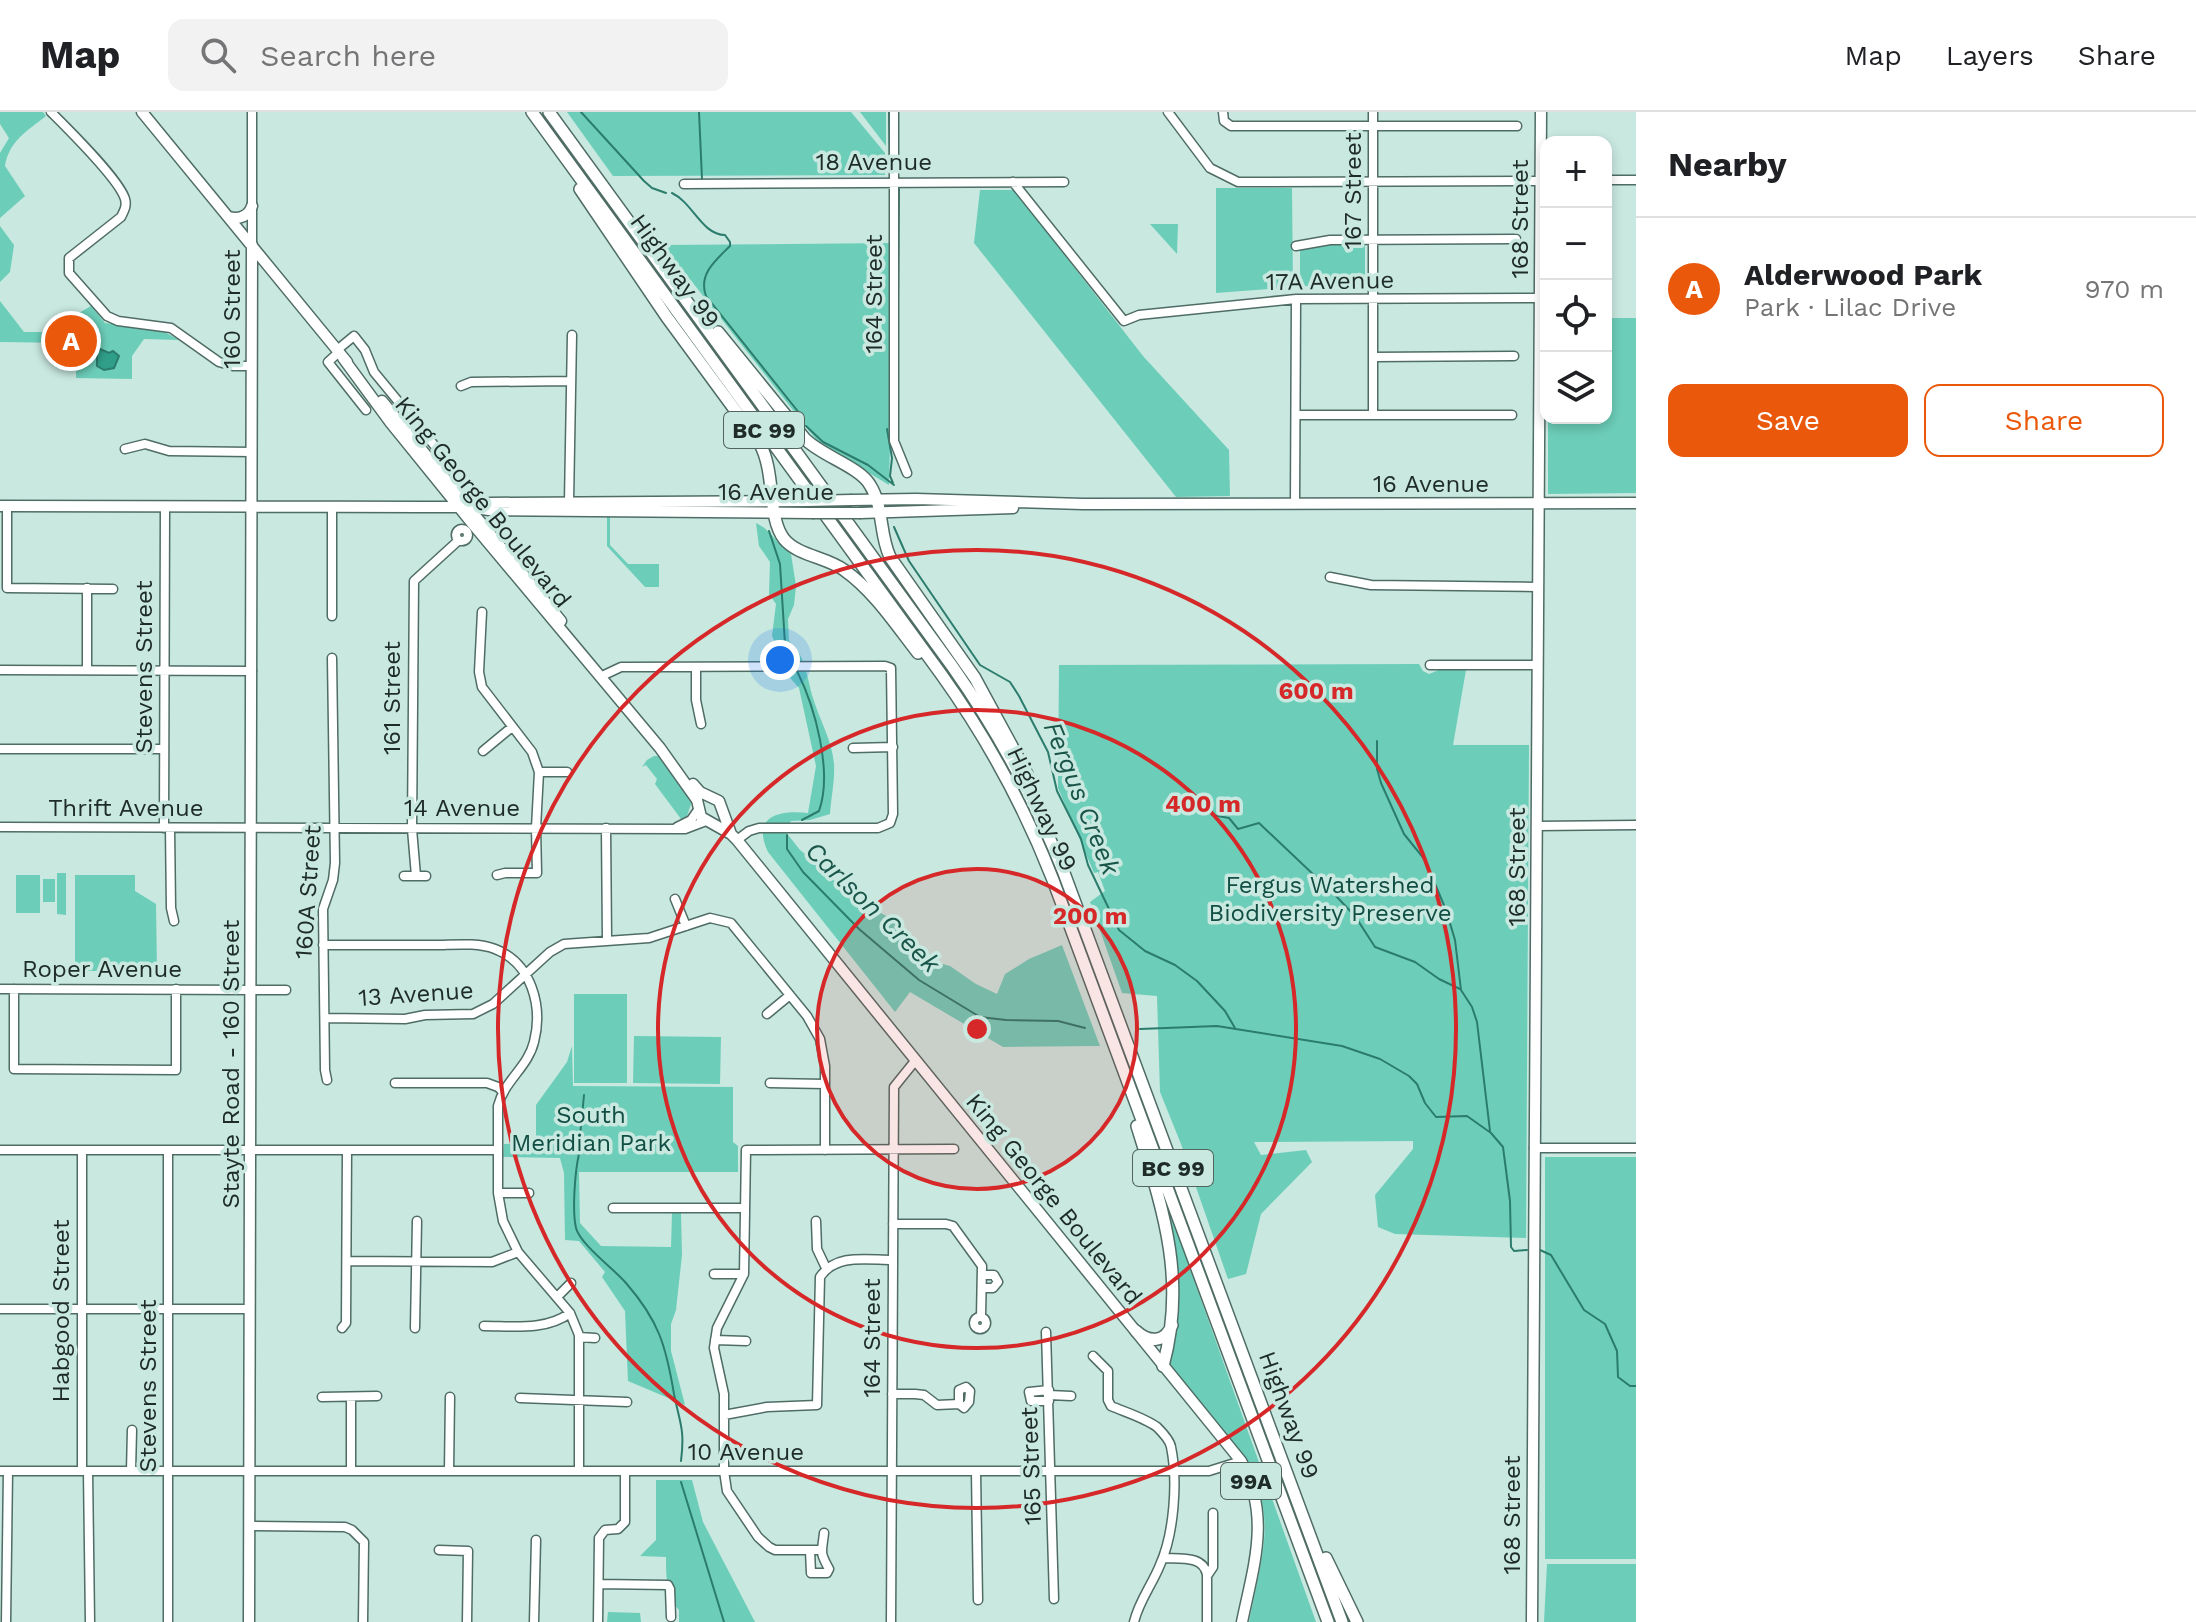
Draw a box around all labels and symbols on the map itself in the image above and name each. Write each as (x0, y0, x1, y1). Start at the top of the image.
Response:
street label: 167 Street (1339, 133, 1367, 249)
street label: 18 Avenue (816, 148, 932, 176)
street label: 168 Street (1506, 159, 1534, 279)
street label: Highway 99 (624, 209, 726, 333)
street label: 164 Street (860, 234, 888, 354)
street label: 160 Street (218, 249, 246, 369)
street label: 17A Avenue (1266, 266, 1394, 296)
pin: A (45, 311, 97, 371)
street label: King George Boulevard (389, 391, 577, 613)
road number: BC 99 (724, 412, 804, 448)
street label: 16 Avenue (1373, 470, 1489, 498)
street label: 16 Avenue (718, 478, 834, 506)
street label: Stevens Street (130, 580, 158, 754)
your location (760, 640, 800, 680)
street label: 161 Street (378, 641, 406, 755)
text: 600 m (1278, 677, 1354, 705)
water label: Fergus Creek (1038, 717, 1127, 880)
street label: Highway 99 (1001, 742, 1083, 876)
text: 400 m (1165, 790, 1241, 818)
street label: Thrift Avenue (48, 794, 204, 822)
street label: 14 Avenue (404, 794, 520, 822)
street label: 168 Street (1503, 807, 1531, 927)
street label: 160A Street (289, 824, 327, 960)
water label: Carlson Creek (800, 835, 947, 979)
park label: Fergus Watershed Biodiversity Preserve (1208, 871, 1452, 927)
text: 200 m (1053, 902, 1127, 930)
street label: Stayte Road - 160 Street (217, 920, 245, 1208)
street label: Roper Avenue (22, 955, 182, 983)
street label: 13 Avenue (357, 976, 475, 1012)
centre of rings (963, 1015, 991, 1043)
street label: King George Boulevard (960, 1088, 1148, 1310)
park label: South Meridian Park (511, 1101, 671, 1157)
road number: BC 99 (1133, 1150, 1213, 1186)
street label: Habgood Street (47, 1219, 75, 1403)
street label: 164 Street (858, 1278, 886, 1398)
street label: Stevens Street (134, 1299, 162, 1473)
street label: Highway 99 (1253, 1347, 1325, 1483)
street label: 165 Street (1015, 1406, 1047, 1526)
street label: 10 Avenue (688, 1438, 804, 1466)
street label: 168 Street (1498, 1455, 1526, 1575)
road number: 99A (1221, 1463, 1281, 1499)

